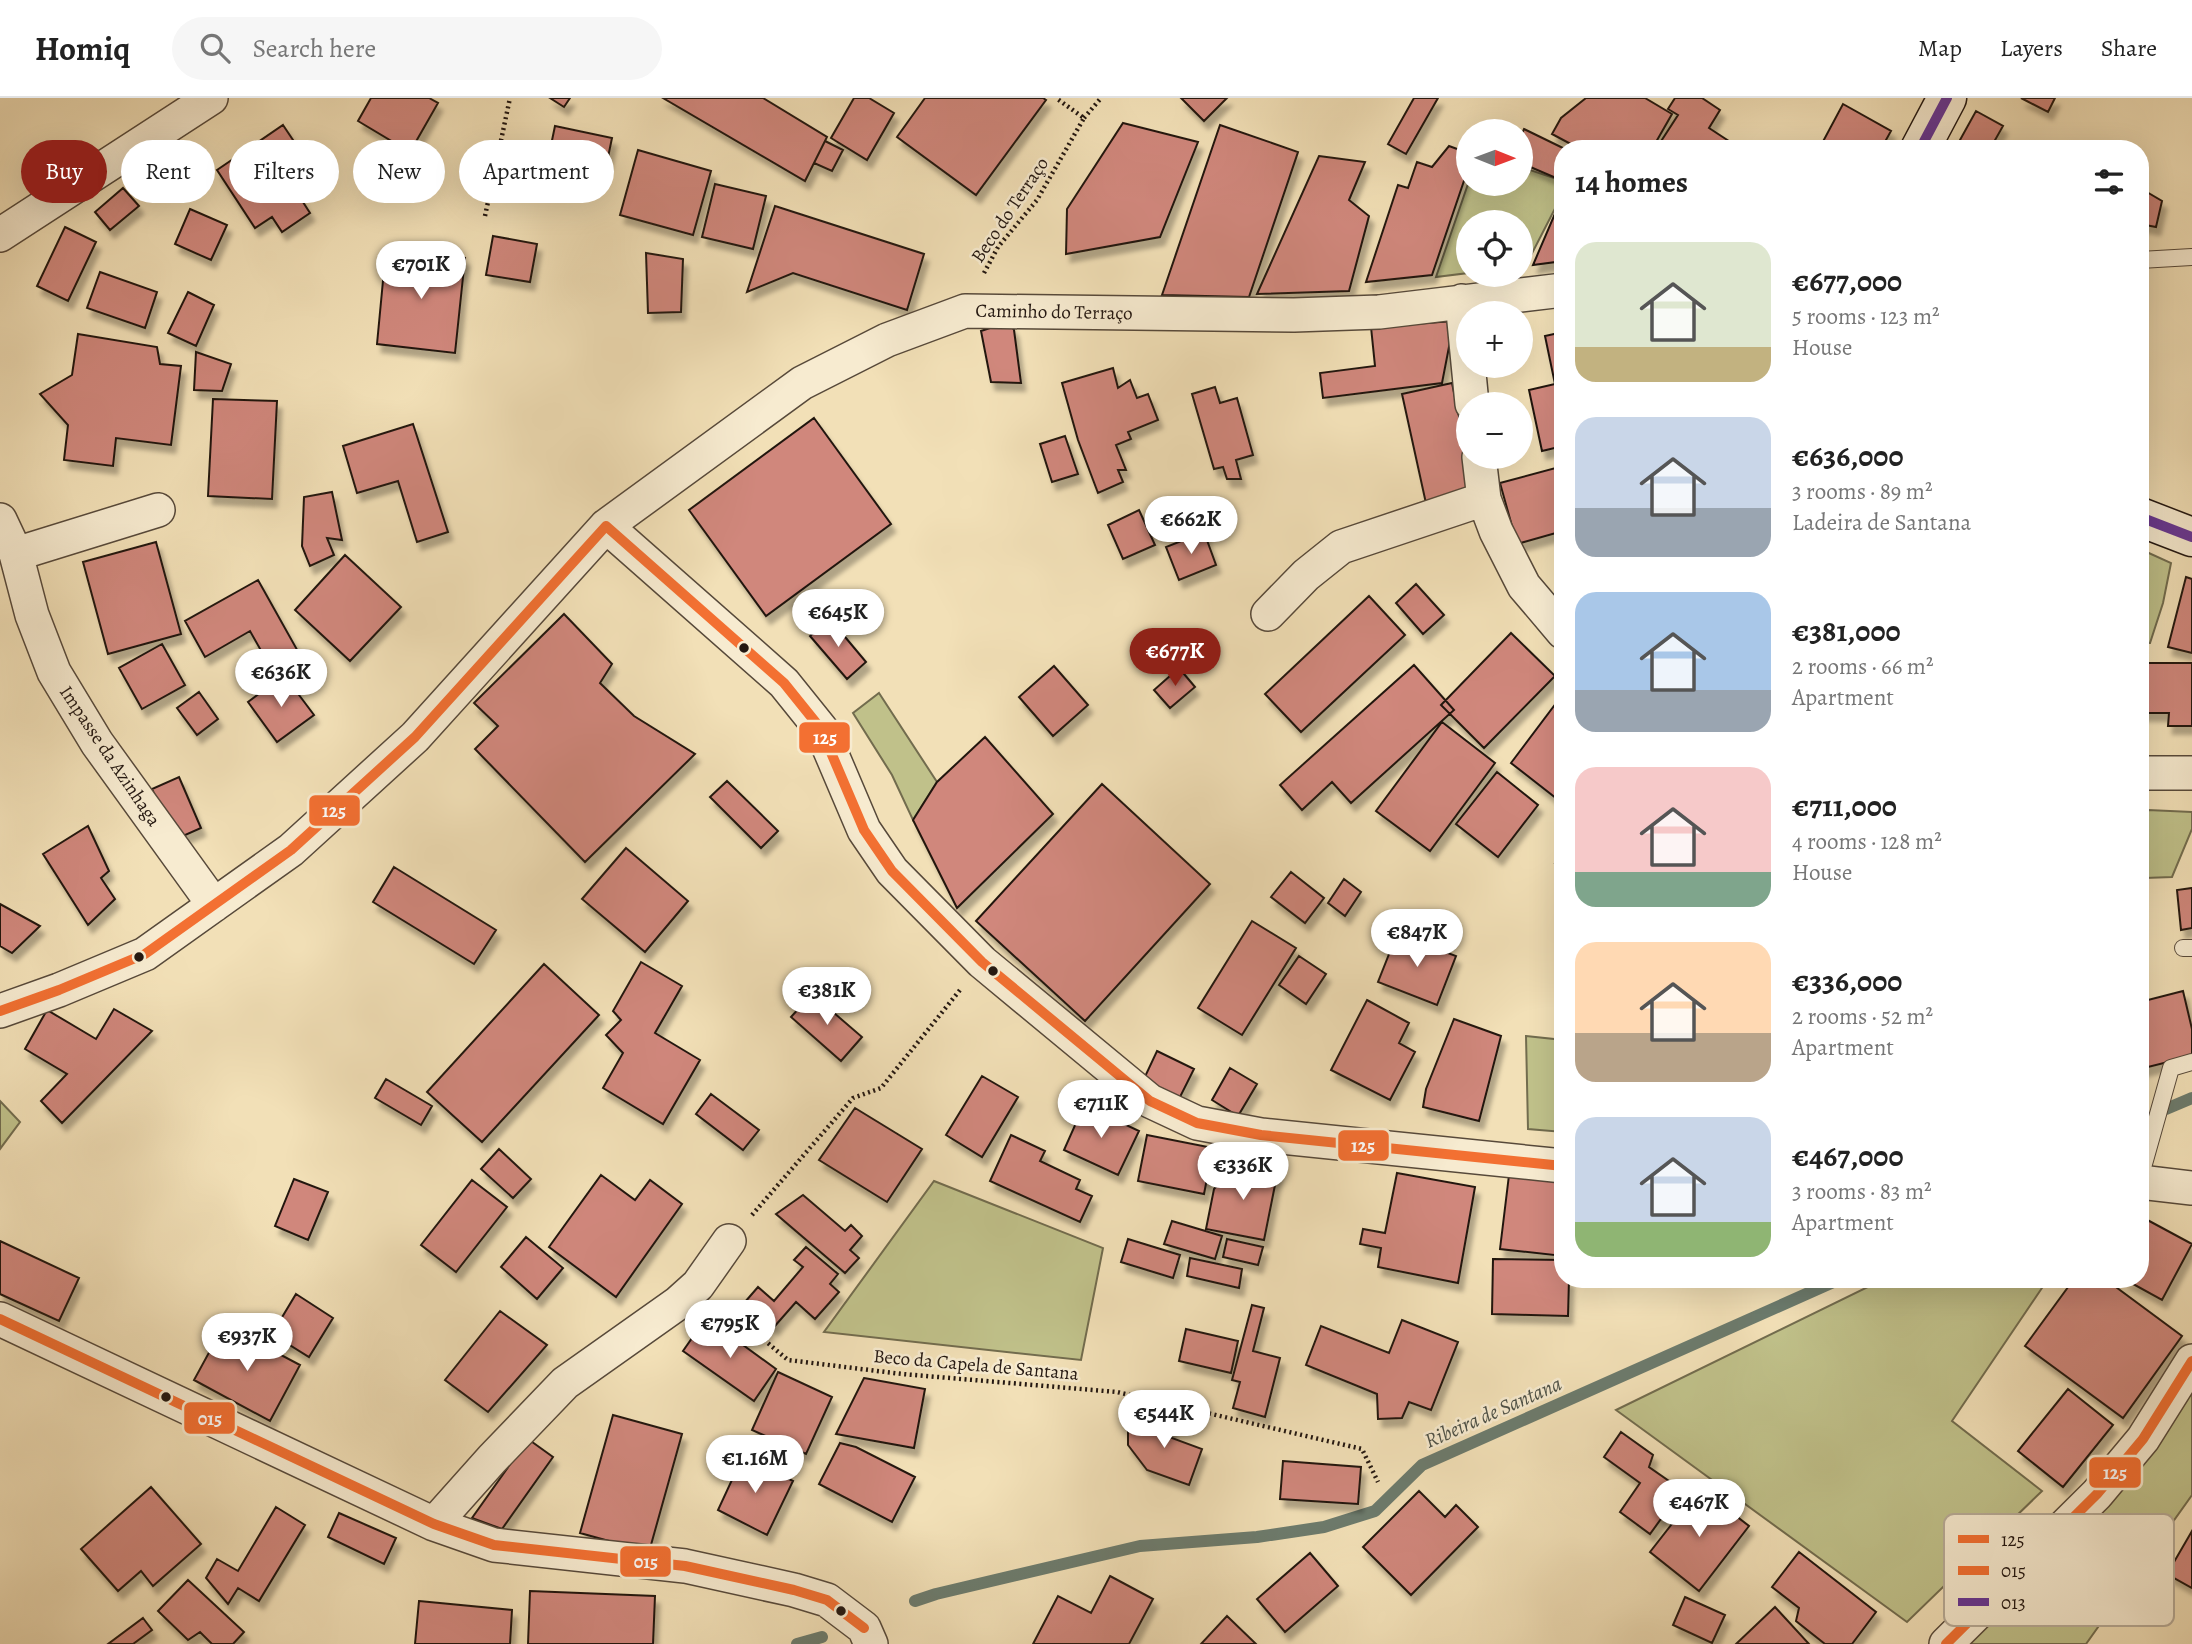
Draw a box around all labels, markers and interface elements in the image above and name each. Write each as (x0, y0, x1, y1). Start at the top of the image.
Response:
search box (172, 17, 662, 80)
text: Homiq (35, 26, 130, 71)
icon: search (196, 29, 234, 67)
text: Search here (252, 31, 376, 66)
text: Map (1918, 32, 1962, 64)
text: Layers (2000, 32, 2063, 64)
text: Share (2101, 32, 2157, 64)
north arrow (1456, 119, 1533, 196)
map controls (1456, 119, 1533, 469)
chip: Buy (21, 140, 107, 203)
chip: Rent (121, 140, 215, 203)
chip: Filters (229, 140, 339, 203)
chip: New (353, 140, 445, 203)
chip: Apartment (459, 140, 614, 203)
street label: Beco do Terraço (965, 152, 1055, 268)
text: 14 homes (1575, 162, 1688, 202)
icon: filters (2090, 163, 2128, 201)
button: locate (1456, 210, 1533, 287)
pin: €701K (372, 242, 470, 301)
text: €701K (392, 248, 450, 279)
text: €677,000 (1792, 261, 1902, 301)
icon: home (1631, 270, 1715, 354)
street label: Caminho do Terraço (975, 298, 1133, 326)
button: + (1456, 301, 1533, 378)
text: 5 rooms · 123 m² (1792, 301, 1940, 332)
text: House (1792, 332, 1852, 363)
button: − (1456, 392, 1533, 469)
text: €636,000 (1792, 436, 1903, 476)
icon: home (1631, 445, 1715, 529)
text: 3 rooms · 89 m² (1792, 476, 1933, 507)
pin: €662K (1142, 496, 1240, 556)
text: €662K (1161, 503, 1221, 534)
text: Ladeira de Santana (1792, 507, 1971, 538)
pin: €645K (789, 589, 887, 649)
text: €645K (808, 596, 868, 627)
text: €381,000 (1792, 611, 1901, 651)
icon: home (1631, 620, 1715, 704)
pin: €677K (1126, 628, 1224, 688)
text: €677K (1146, 635, 1204, 666)
unlabelled marker (737, 641, 751, 655)
pin: €636K (232, 650, 330, 709)
text: 2 rooms · 66 m² (1792, 651, 1934, 682)
text: €636K (251, 656, 311, 687)
street label: Impasse da Azinhaga (53, 681, 167, 832)
text: Apartment (1792, 682, 1894, 713)
line badge: 125 (798, 721, 851, 754)
text: 125 (813, 725, 837, 751)
text: €711,000 (1792, 786, 1897, 826)
line badge: 125 (308, 794, 361, 827)
icon: home (1631, 795, 1715, 879)
text: 125 (322, 798, 346, 824)
text: 4 rooms · 128 m² (1792, 826, 1942, 857)
text: House (1792, 857, 1852, 888)
pin: €847K (1368, 910, 1466, 969)
text: €847K (1387, 916, 1447, 947)
unlabelled marker (132, 950, 146, 964)
text: €336,000 (1792, 961, 1902, 1001)
unlabelled marker (986, 964, 1000, 978)
pin: €381K (778, 968, 876, 1027)
icon: home (1631, 970, 1715, 1054)
text: €381K (798, 974, 856, 1005)
text: 2 rooms · 52 m² (1792, 1001, 1933, 1032)
text: Apartment (1792, 1032, 1894, 1063)
pin: €711K (1052, 1080, 1150, 1140)
text: €711K (1074, 1087, 1128, 1118)
line badge: 125 (1337, 1129, 1390, 1162)
text: 125 (1351, 1133, 1375, 1159)
text: €467,000 (1792, 1136, 1903, 1176)
pin: €336K (1194, 1142, 1292, 1202)
icon: home (1631, 1145, 1715, 1229)
text: €336K (1214, 1149, 1272, 1180)
text: 3 rooms · 83 m² (1792, 1176, 1932, 1207)
text: Apartment (1792, 1207, 1894, 1238)
pin: €795K (681, 1300, 779, 1360)
text: €795K (701, 1307, 759, 1338)
pin: €937K (198, 1314, 296, 1373)
text: €937K (218, 1320, 276, 1351)
street label: Beco da Capela de Santana (872, 1343, 1080, 1387)
water label: Ribeira de Santana (1420, 1369, 1566, 1455)
unlabelled marker (159, 1390, 173, 1404)
pin: €544K (1115, 1390, 1213, 1450)
text: €544K (1134, 1397, 1194, 1428)
line badge: 015 (183, 1401, 236, 1435)
text: 015 (198, 1406, 222, 1432)
pin: €1.16M (698, 1436, 812, 1495)
text: €1.16M (722, 1442, 788, 1473)
line badge: 125 (2088, 1456, 2142, 1489)
text: 125 (2103, 1460, 2127, 1486)
pin: €467K (1650, 1480, 1748, 1539)
text: €467K (1669, 1486, 1729, 1517)
legend (1944, 1514, 2174, 1626)
text: 125 (2001, 1527, 2025, 1553)
line badge: 015 (619, 1545, 672, 1578)
text: 015 (634, 1549, 658, 1575)
text: 015 (2001, 1558, 2026, 1584)
text: 013 (2001, 1590, 2026, 1616)
unlabelled marker (834, 1604, 848, 1618)

